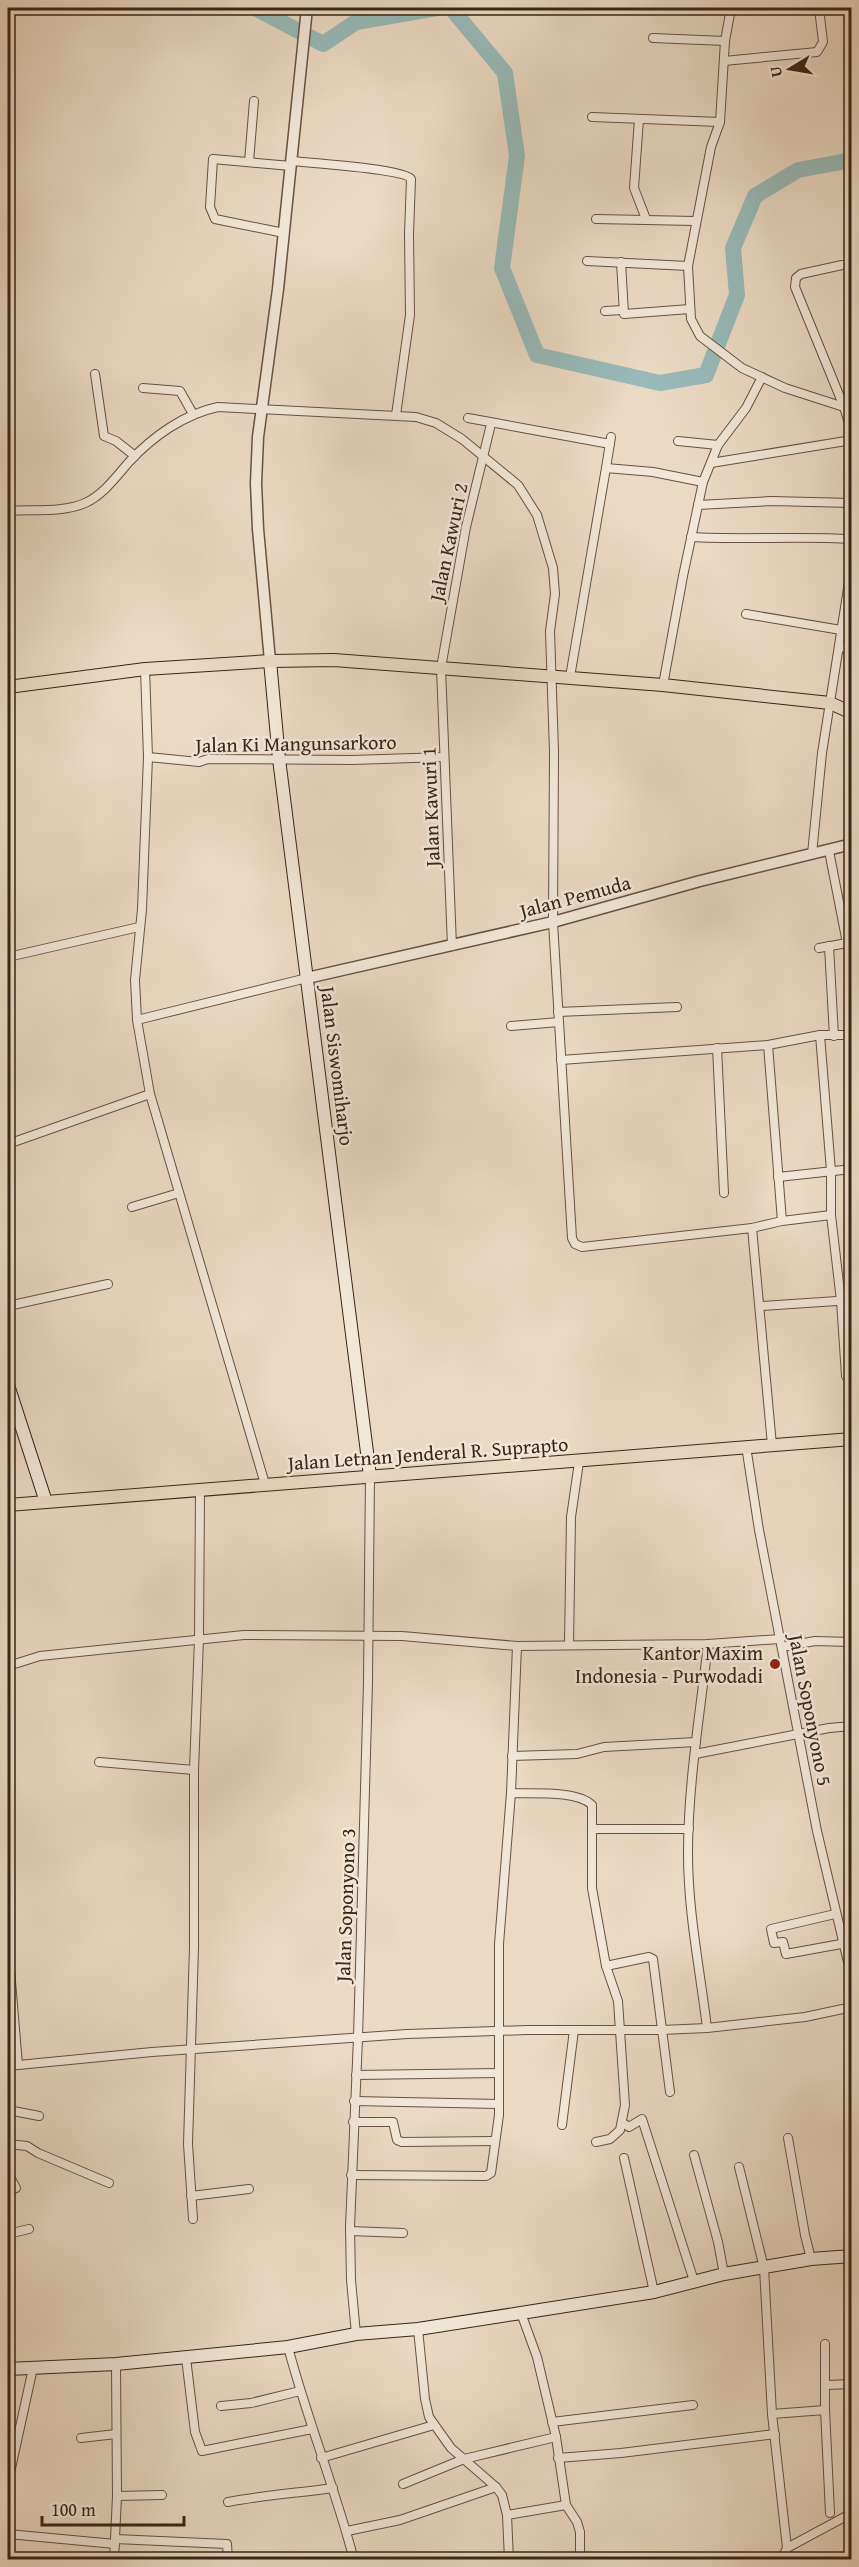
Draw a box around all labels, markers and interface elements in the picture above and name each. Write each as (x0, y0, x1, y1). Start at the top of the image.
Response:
north arrow (760, 39, 820, 99)
text: U (762, 64, 788, 79)
street label: Jalan Kawuri 2 (421, 480, 475, 607)
street label: Jalan Ki Mangunsarkoro (192, 727, 397, 759)
street label: Jalan Kawuri 1 (413, 746, 447, 871)
street label: Jalan Pemuda (513, 867, 634, 926)
street label: Jalan Siswomiharjo (313, 982, 362, 1147)
street label: Jalan Letnan Jenderal R. Suprapto (284, 1429, 569, 1477)
street label: Jalan Soponyono 5 (782, 1629, 840, 1788)
place label: Kantor Maxim Indonesia - Purwodadi (575, 1638, 764, 1690)
marker: Kantor Maxim Indonesia - Purwodadi (768, 1657, 782, 1671)
street label: Jalan Soponyono 3 (328, 1828, 362, 1985)
scale bar (42, 2489, 184, 2527)
text: 100 m (51, 2496, 96, 2523)

